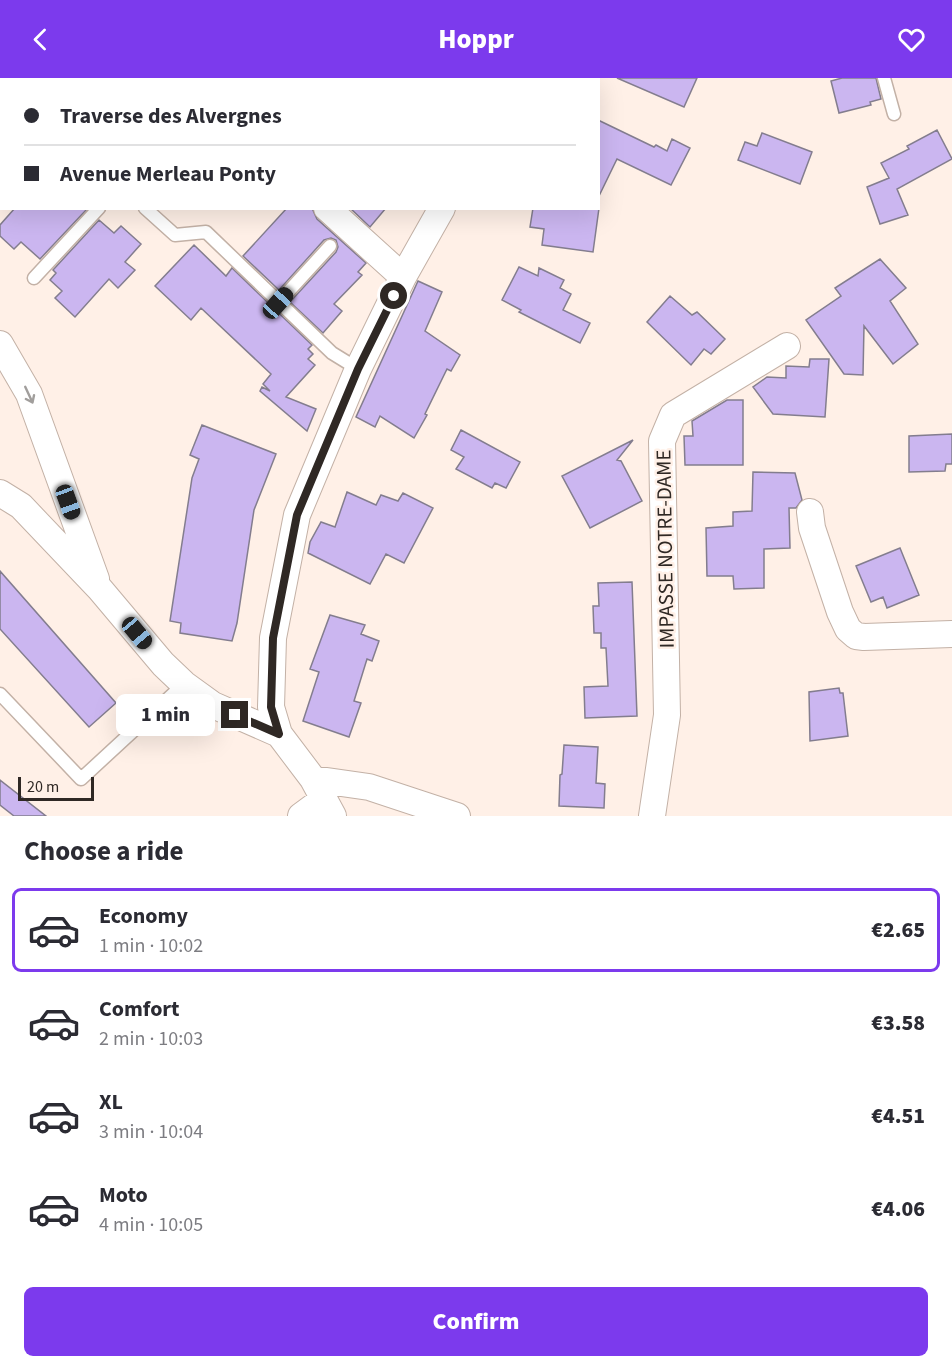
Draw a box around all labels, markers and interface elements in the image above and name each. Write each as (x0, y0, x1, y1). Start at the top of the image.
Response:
text: Hoppr (438, 20, 514, 59)
icon: back (24, 23, 57, 56)
icon: heart (895, 23, 928, 56)
text: Traverse des Alvergnes (60, 100, 282, 132)
text: Avenue Merleau Ponty (60, 158, 276, 190)
route start (380, 282, 407, 309)
car (259, 284, 297, 322)
one-way arrow (23, 385, 35, 403)
street label: IMPASSE NOTRE-DAME (648, 449, 682, 649)
car (53, 482, 83, 522)
car (119, 613, 155, 653)
callout: 1 min (115, 694, 214, 736)
text: 1 min (141, 701, 190, 729)
route end (221, 701, 248, 728)
scale bar (18, 774, 94, 802)
text: 20 m (27, 776, 59, 798)
text: Choose a ride (24, 832, 184, 871)
text: Economy (99, 900, 188, 932)
icon: car (27, 903, 81, 957)
text: €2.65 (871, 914, 925, 946)
text: 1 min · 10:02 (99, 932, 203, 960)
text: Comfort (99, 993, 180, 1025)
icon: car (27, 996, 81, 1050)
text: €3.58 (871, 1007, 925, 1039)
text: 2 min · 10:03 (99, 1025, 203, 1053)
text: XL (99, 1086, 123, 1118)
icon: car (27, 1089, 81, 1143)
text: €4.51 (871, 1100, 925, 1132)
text: 3 min · 10:04 (99, 1118, 203, 1146)
text: Moto (99, 1179, 148, 1211)
icon: car (27, 1182, 81, 1236)
text: €4.06 (871, 1193, 925, 1225)
text: 4 min · 10:05 (99, 1211, 203, 1239)
button: Confirm (24, 1287, 928, 1356)

